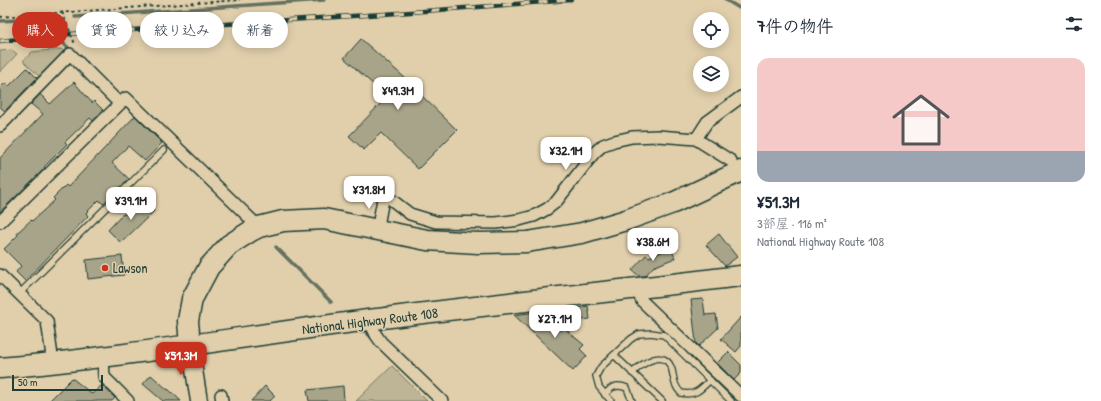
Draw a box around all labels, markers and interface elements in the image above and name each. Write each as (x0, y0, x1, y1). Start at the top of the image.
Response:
chip: 購入 (12, 12, 68, 48)
chip: 賃貸 (76, 12, 132, 48)
chip: 絞り込み (140, 12, 224, 48)
chip: 新着 (232, 12, 288, 48)
map controls (693, 12, 729, 92)
button: locate (693, 12, 729, 48)
icon: filters (1063, 13, 1085, 35)
text: 7件の物件 (757, 14, 833, 37)
button: layers (693, 56, 729, 92)
pin: ¥49.3M (365, 77, 431, 111)
text: ¥49.3M (382, 81, 414, 99)
icon: home (885, 84, 957, 156)
pin: ¥32.1M (533, 137, 599, 171)
text: ¥32.1M (549, 141, 583, 159)
pin: ¥31.8M (336, 176, 402, 210)
text: ¥31.8M (353, 180, 385, 198)
pin: ¥39.1M (98, 187, 164, 221)
text: ¥51.3M (757, 190, 800, 213)
text: ¥39.1M (115, 191, 147, 209)
text: 3部屋 · 116 m² (757, 214, 827, 232)
pin: ¥38.6M (620, 228, 686, 262)
text: ¥38.6M (636, 232, 670, 250)
text: National Highway Route 108 (757, 232, 884, 250)
place label: Lawson (113, 258, 148, 277)
marker: Lawson (100, 263, 110, 273)
street label: National Highway Route 108 (301, 303, 439, 339)
pin: ¥27.1M (522, 305, 588, 339)
text: ¥27.1M (538, 309, 572, 327)
pin: ¥51.3M (148, 342, 214, 376)
text: ¥51.3M (165, 346, 197, 364)
scale bar (12, 373, 103, 392)
text: 50 m (18, 375, 38, 389)

